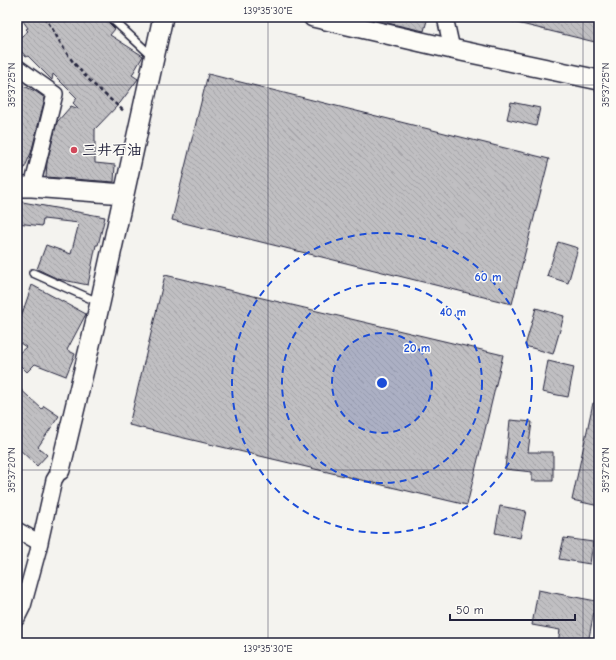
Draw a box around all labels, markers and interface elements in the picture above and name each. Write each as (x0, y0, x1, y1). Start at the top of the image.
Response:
text: 139°35'30"E (243, 5, 293, 17)
text: 35°37'25"N (6, 63, 18, 107)
text: 35°37'25"N (600, 63, 612, 107)
place label: 三井石油 (82, 141, 142, 159)
marker: 三井石油 (69, 145, 79, 155)
text: 60 m (475, 270, 501, 284)
text: 40 m (440, 305, 466, 319)
text: 20 m (404, 341, 430, 355)
centre of rings (375, 376, 389, 390)
text: 35°37'20"N (6, 447, 18, 493)
text: 35°37'20"N (600, 447, 612, 493)
scale bar (450, 596, 575, 622)
text: 50 m (456, 603, 484, 617)
text: 139°35'30"E (243, 643, 293, 655)

